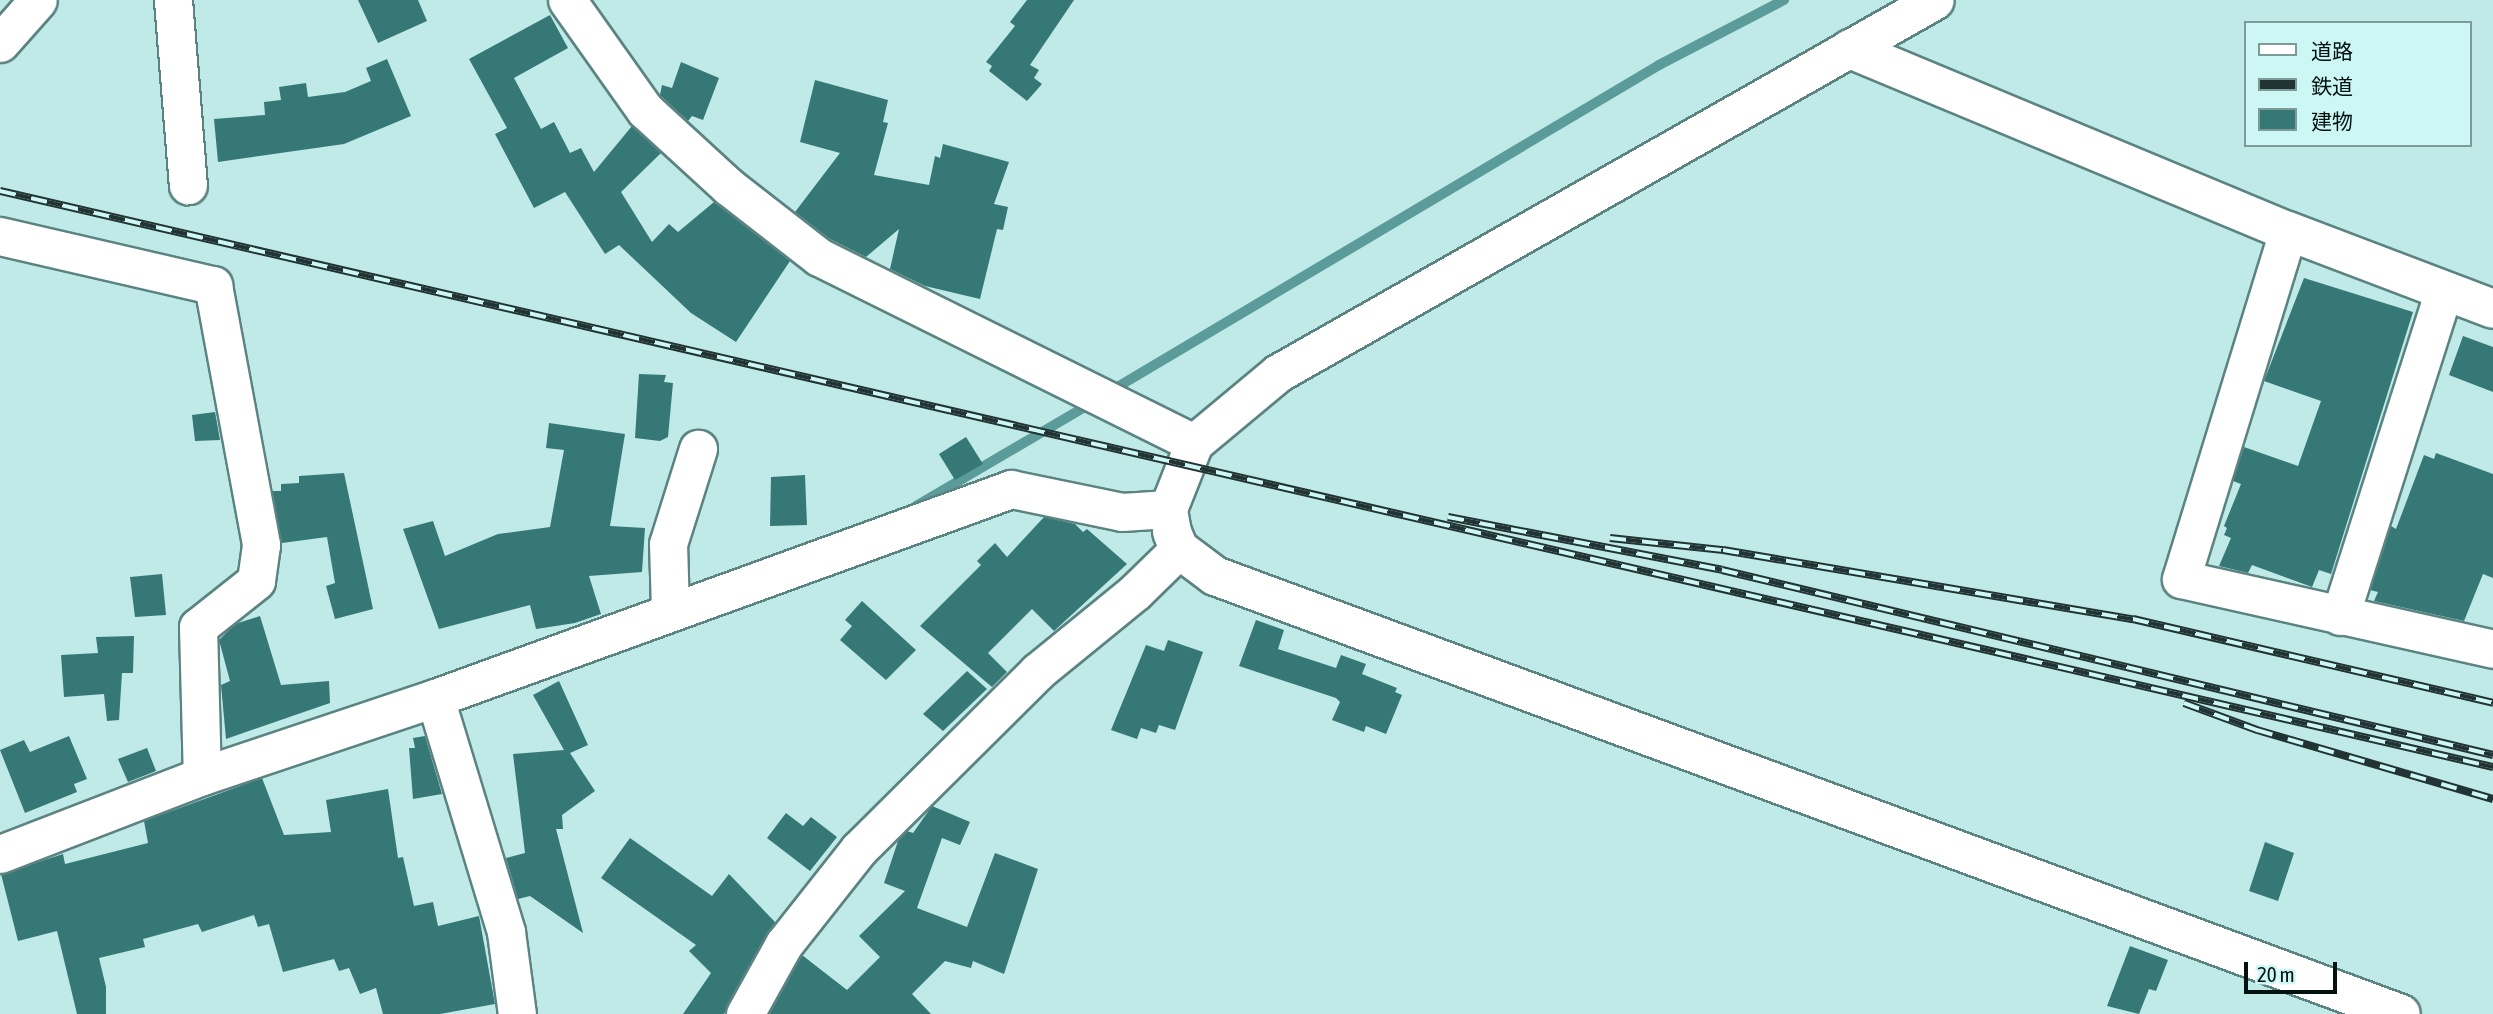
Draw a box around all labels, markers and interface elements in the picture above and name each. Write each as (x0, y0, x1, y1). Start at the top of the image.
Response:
legend (2244, 21, 2472, 147)
text: 道路 (2311, 39, 2353, 63)
text: 鉄道 (2311, 74, 2353, 98)
text: 建物 (2311, 109, 2353, 133)
scale bar (2248, 948, 2341, 992)
text: 20 m (2257, 962, 2295, 986)

